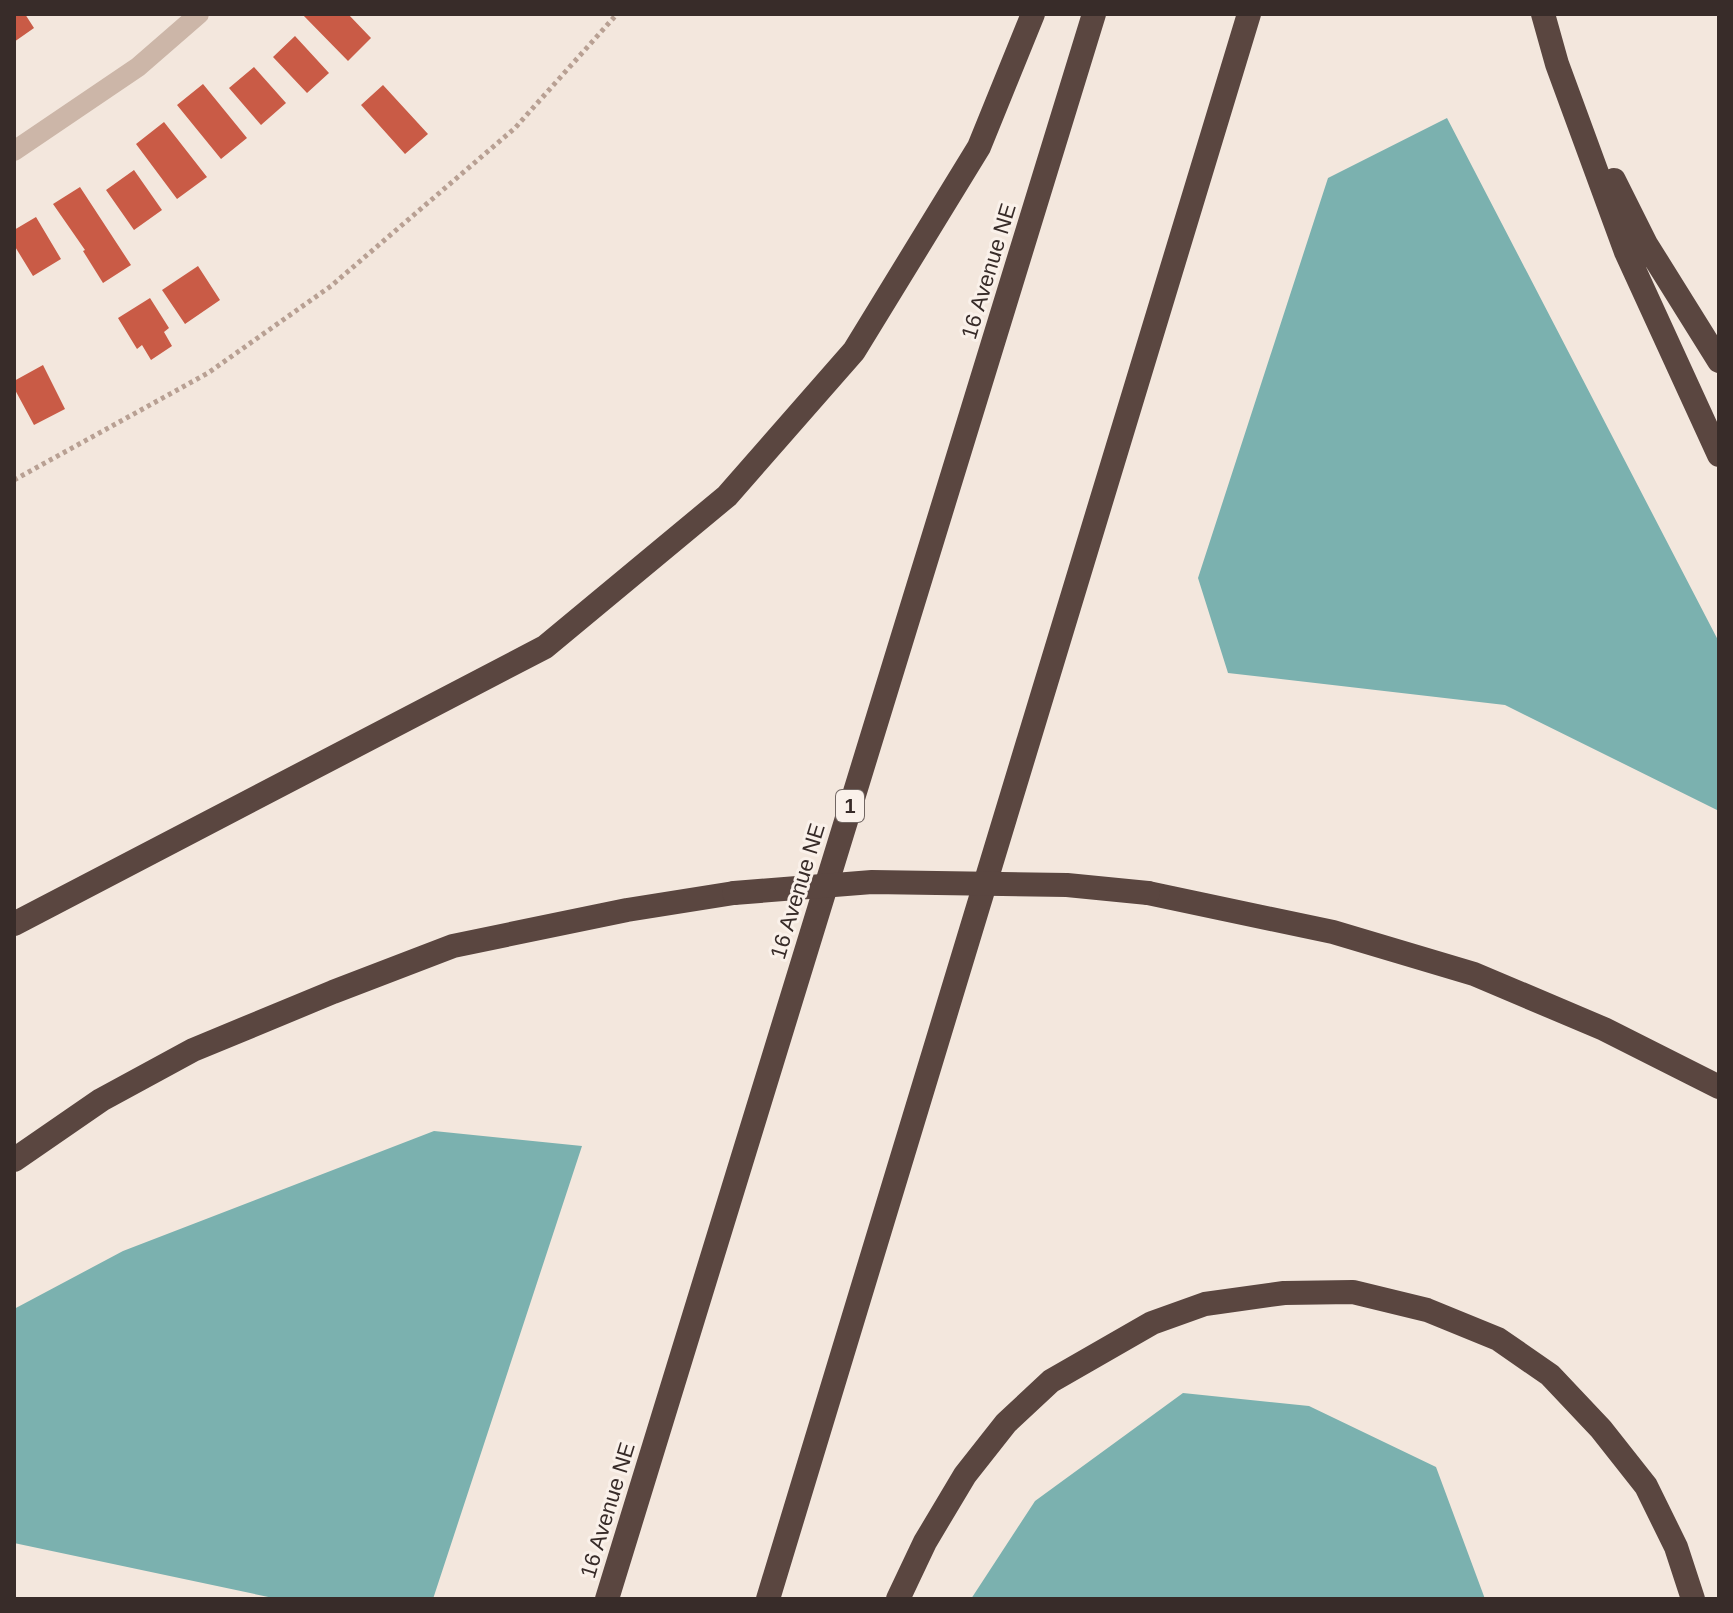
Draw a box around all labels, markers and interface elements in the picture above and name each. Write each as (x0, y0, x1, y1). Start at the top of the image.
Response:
street label: 16 Avenue NE (956, 200, 1021, 342)
road number: 1 (836, 790, 864, 822)
street label: 16 Avenue NE (765, 820, 830, 962)
street label: 16 Avenue NE (575, 1439, 640, 1581)

